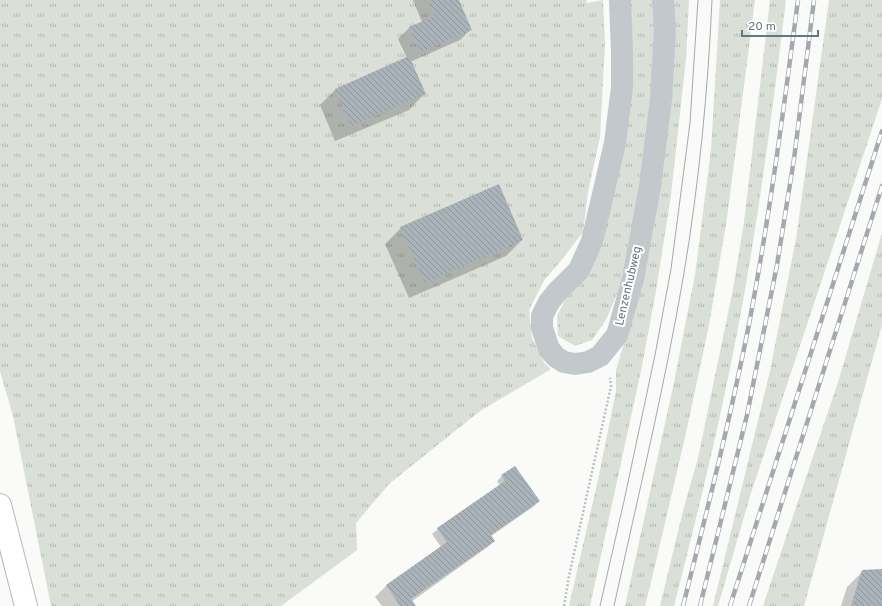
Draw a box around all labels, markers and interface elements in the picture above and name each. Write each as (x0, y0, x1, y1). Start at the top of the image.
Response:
scale bar (742, 12, 818, 38)
text: 20 m (748, 19, 776, 35)
street label: Lenzenhubweg (612, 245, 646, 327)

